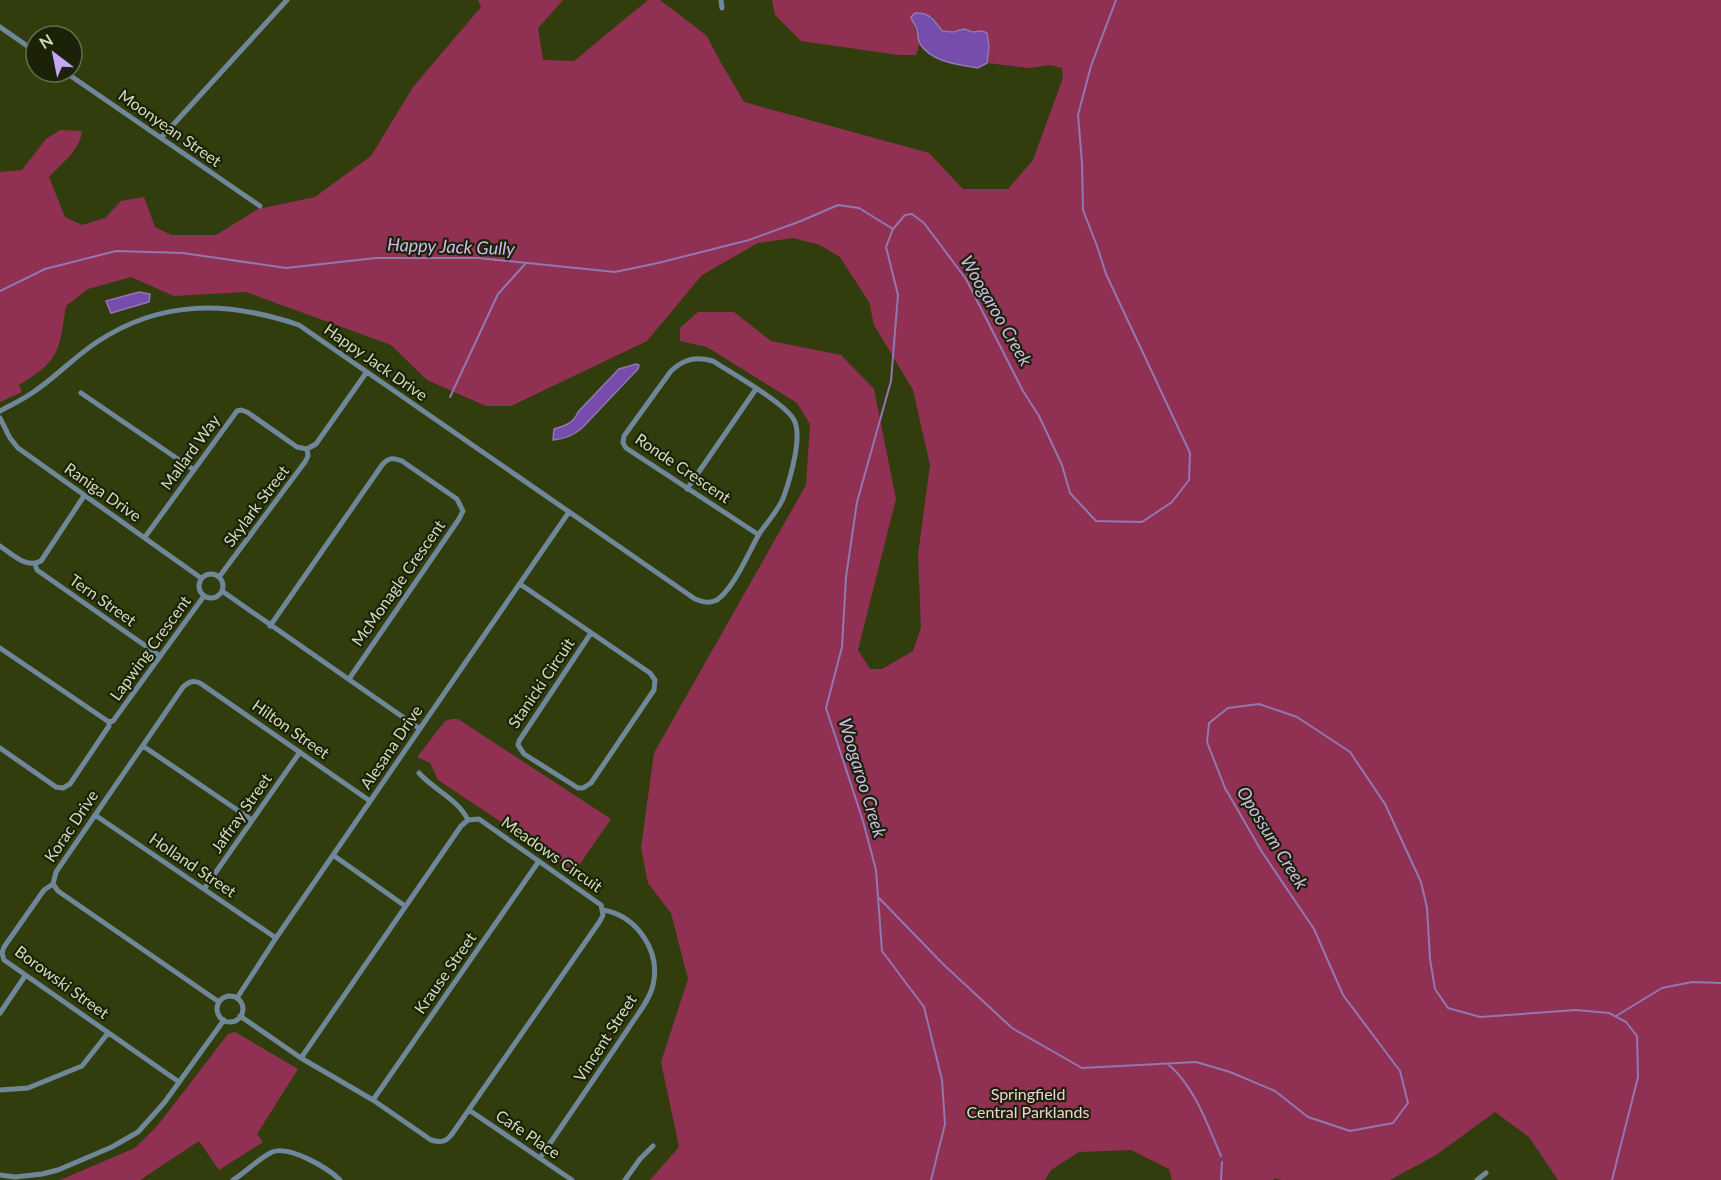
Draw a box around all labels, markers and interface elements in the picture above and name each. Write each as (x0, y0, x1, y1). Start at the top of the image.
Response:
north arrow (24, 24, 84, 84)
text: N (36, 30, 56, 52)
street label: Moonyean Street (115, 85, 226, 170)
water label: Happy Jack Gully (387, 233, 516, 259)
water label: Woogaroo Creek (956, 251, 1038, 370)
street label: Happy Jack Drive (321, 319, 432, 404)
street label: Mallard Way (156, 410, 224, 493)
street label: Ronde Crescent (632, 429, 735, 507)
street label: Raniga Drive (61, 458, 145, 525)
street label: Skylark Street (219, 461, 292, 550)
street label: McMonagle Crescent (347, 516, 448, 649)
street label: Tern Street (66, 570, 140, 630)
street label: Lapwing Crescent (105, 591, 194, 704)
street label: Stanicki Circuit (503, 634, 578, 731)
street label: Hilton Street (249, 695, 334, 762)
street label: Alesana Drive (356, 701, 426, 792)
water label: Woogaroo Creek (834, 715, 892, 841)
street label: Jaffray Street (206, 769, 275, 856)
water label: Opossum Creek (1232, 782, 1313, 893)
street label: Korac Drive (40, 786, 102, 865)
street label: Meadows Circuit (498, 812, 607, 896)
street label: Holland Street (146, 829, 241, 901)
street label: Krause Street (410, 928, 480, 1017)
street label: Borowski Street (12, 941, 113, 1022)
street label: Vincent Street (569, 990, 640, 1085)
park label: Springfield Central Parklands (967, 1084, 1089, 1121)
street label: Cafe Place (492, 1105, 564, 1162)

